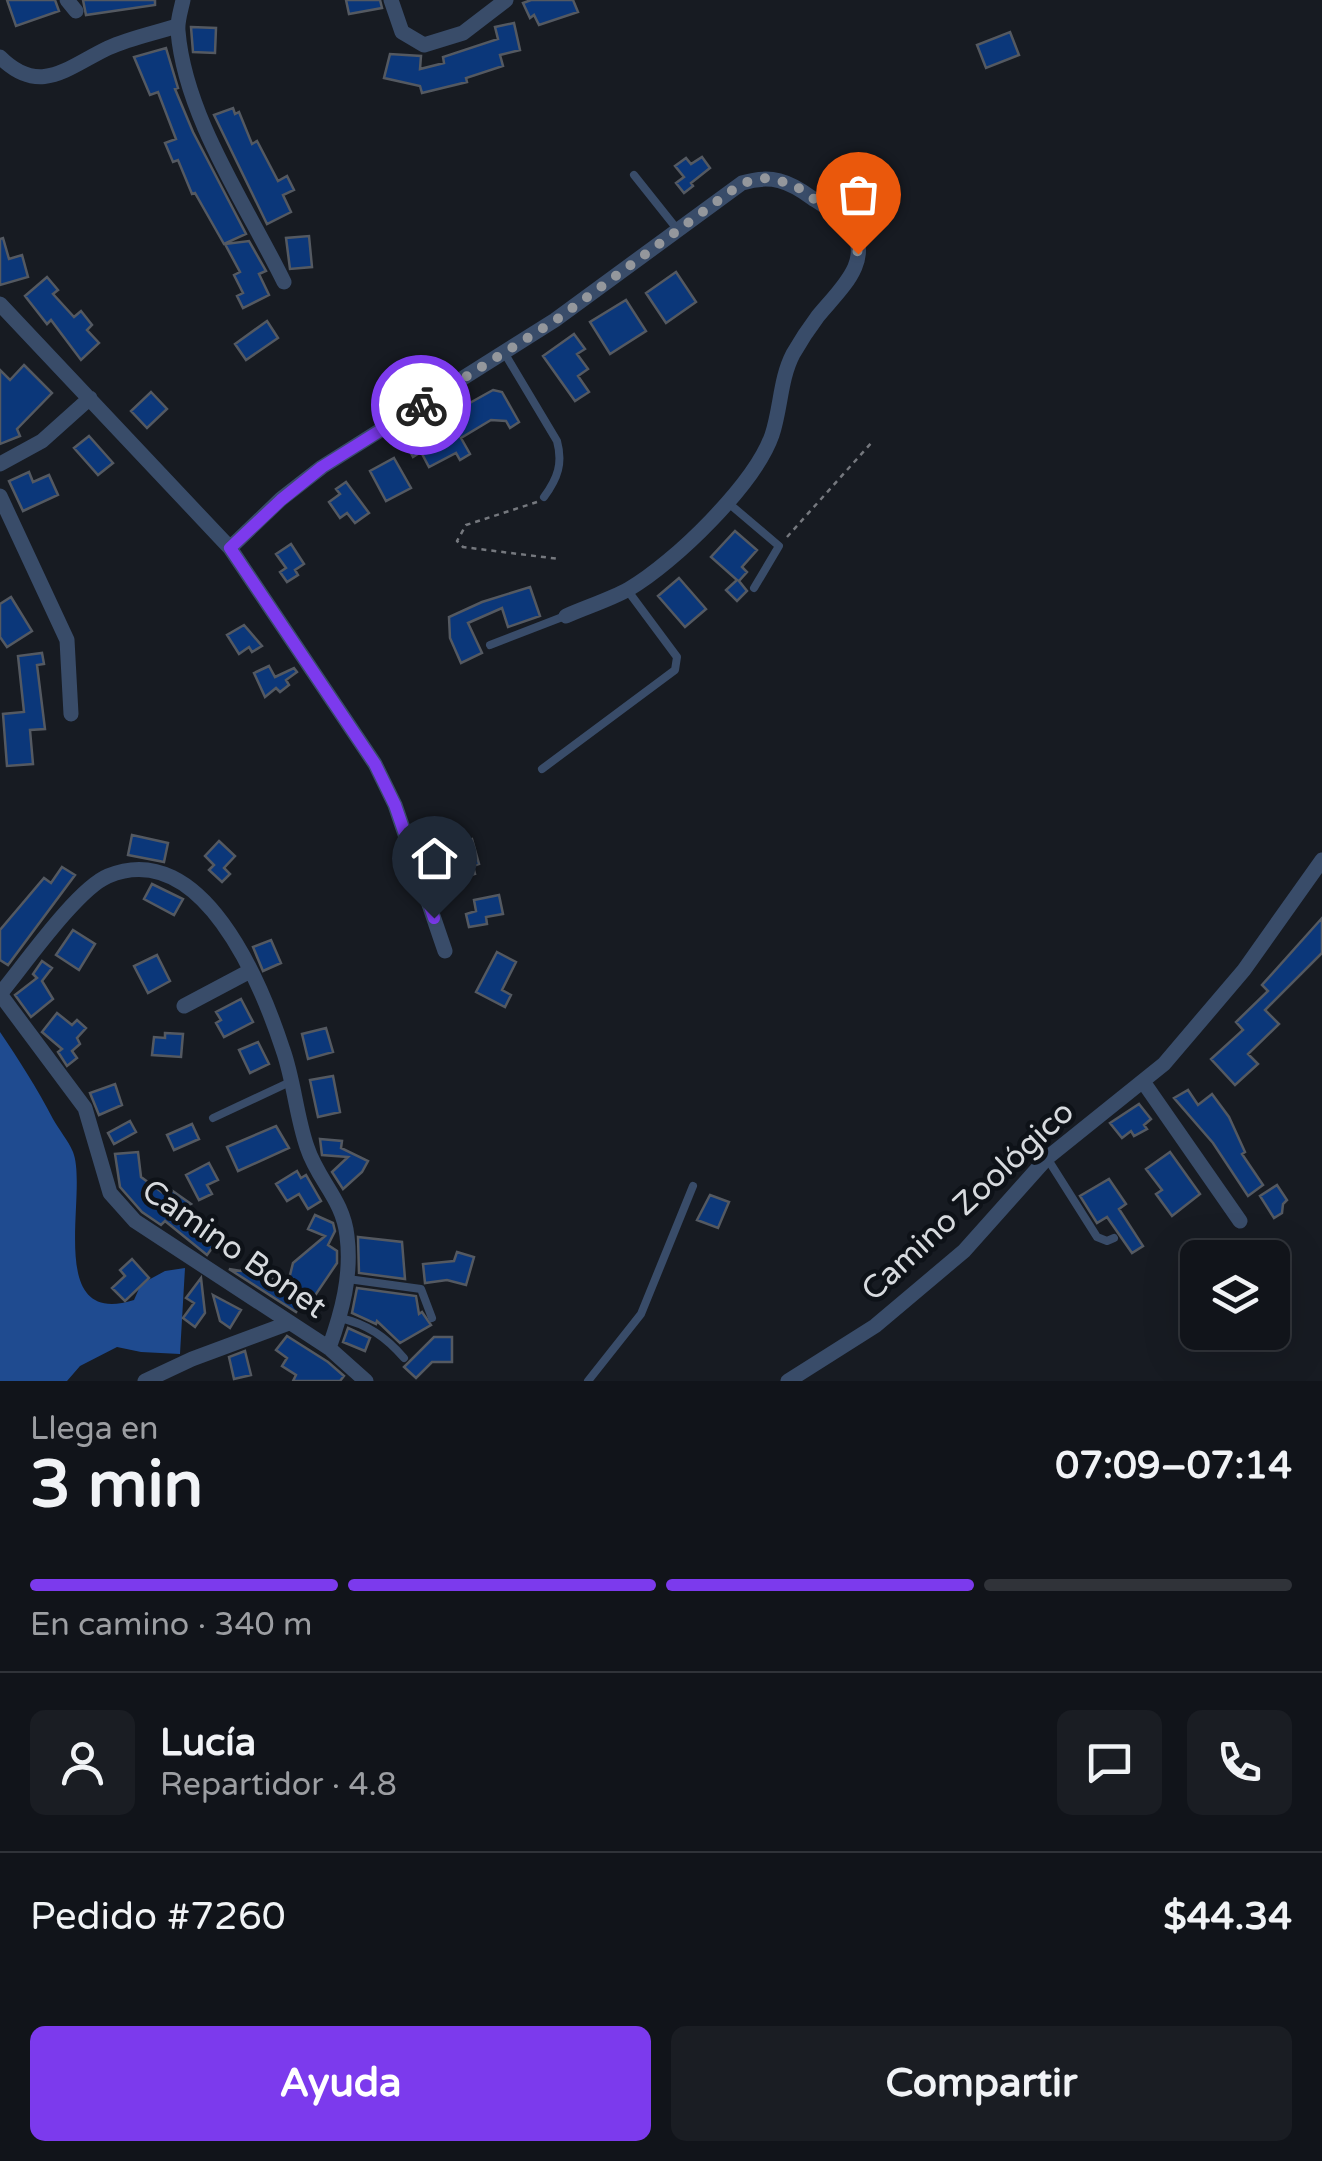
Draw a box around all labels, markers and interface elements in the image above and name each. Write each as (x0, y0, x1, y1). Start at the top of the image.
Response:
pin (816, 152, 901, 255)
icon: bag (831, 167, 886, 222)
courier (371, 355, 471, 455)
icon: bike (394, 378, 449, 433)
pin (392, 816, 477, 919)
icon: home (407, 831, 462, 886)
street label: Camino Zoológico (854, 1093, 1082, 1309)
street label: Camino Bonet (135, 1171, 333, 1327)
map controls (1180, 1240, 1290, 1350)
button: layers (1180, 1240, 1290, 1350)
text: Llega en (30, 1410, 159, 1448)
text: 07:09–07:14 (1055, 1443, 1292, 1489)
text: 3 min (30, 1446, 203, 1525)
text: En camino · 340 m (30, 1606, 312, 1644)
button: person (30, 1710, 135, 1815)
button: chat (1057, 1710, 1162, 1815)
button: phone (1187, 1710, 1292, 1815)
text: Lucía (160, 1720, 256, 1766)
text: Repartidor · 4.8 (160, 1766, 397, 1804)
text: Pedido #7260 (30, 1894, 286, 1940)
text: $44.34 (1163, 1894, 1292, 1940)
button: Ayuda (30, 2026, 651, 2141)
button: Compartir (671, 2026, 1292, 2141)

